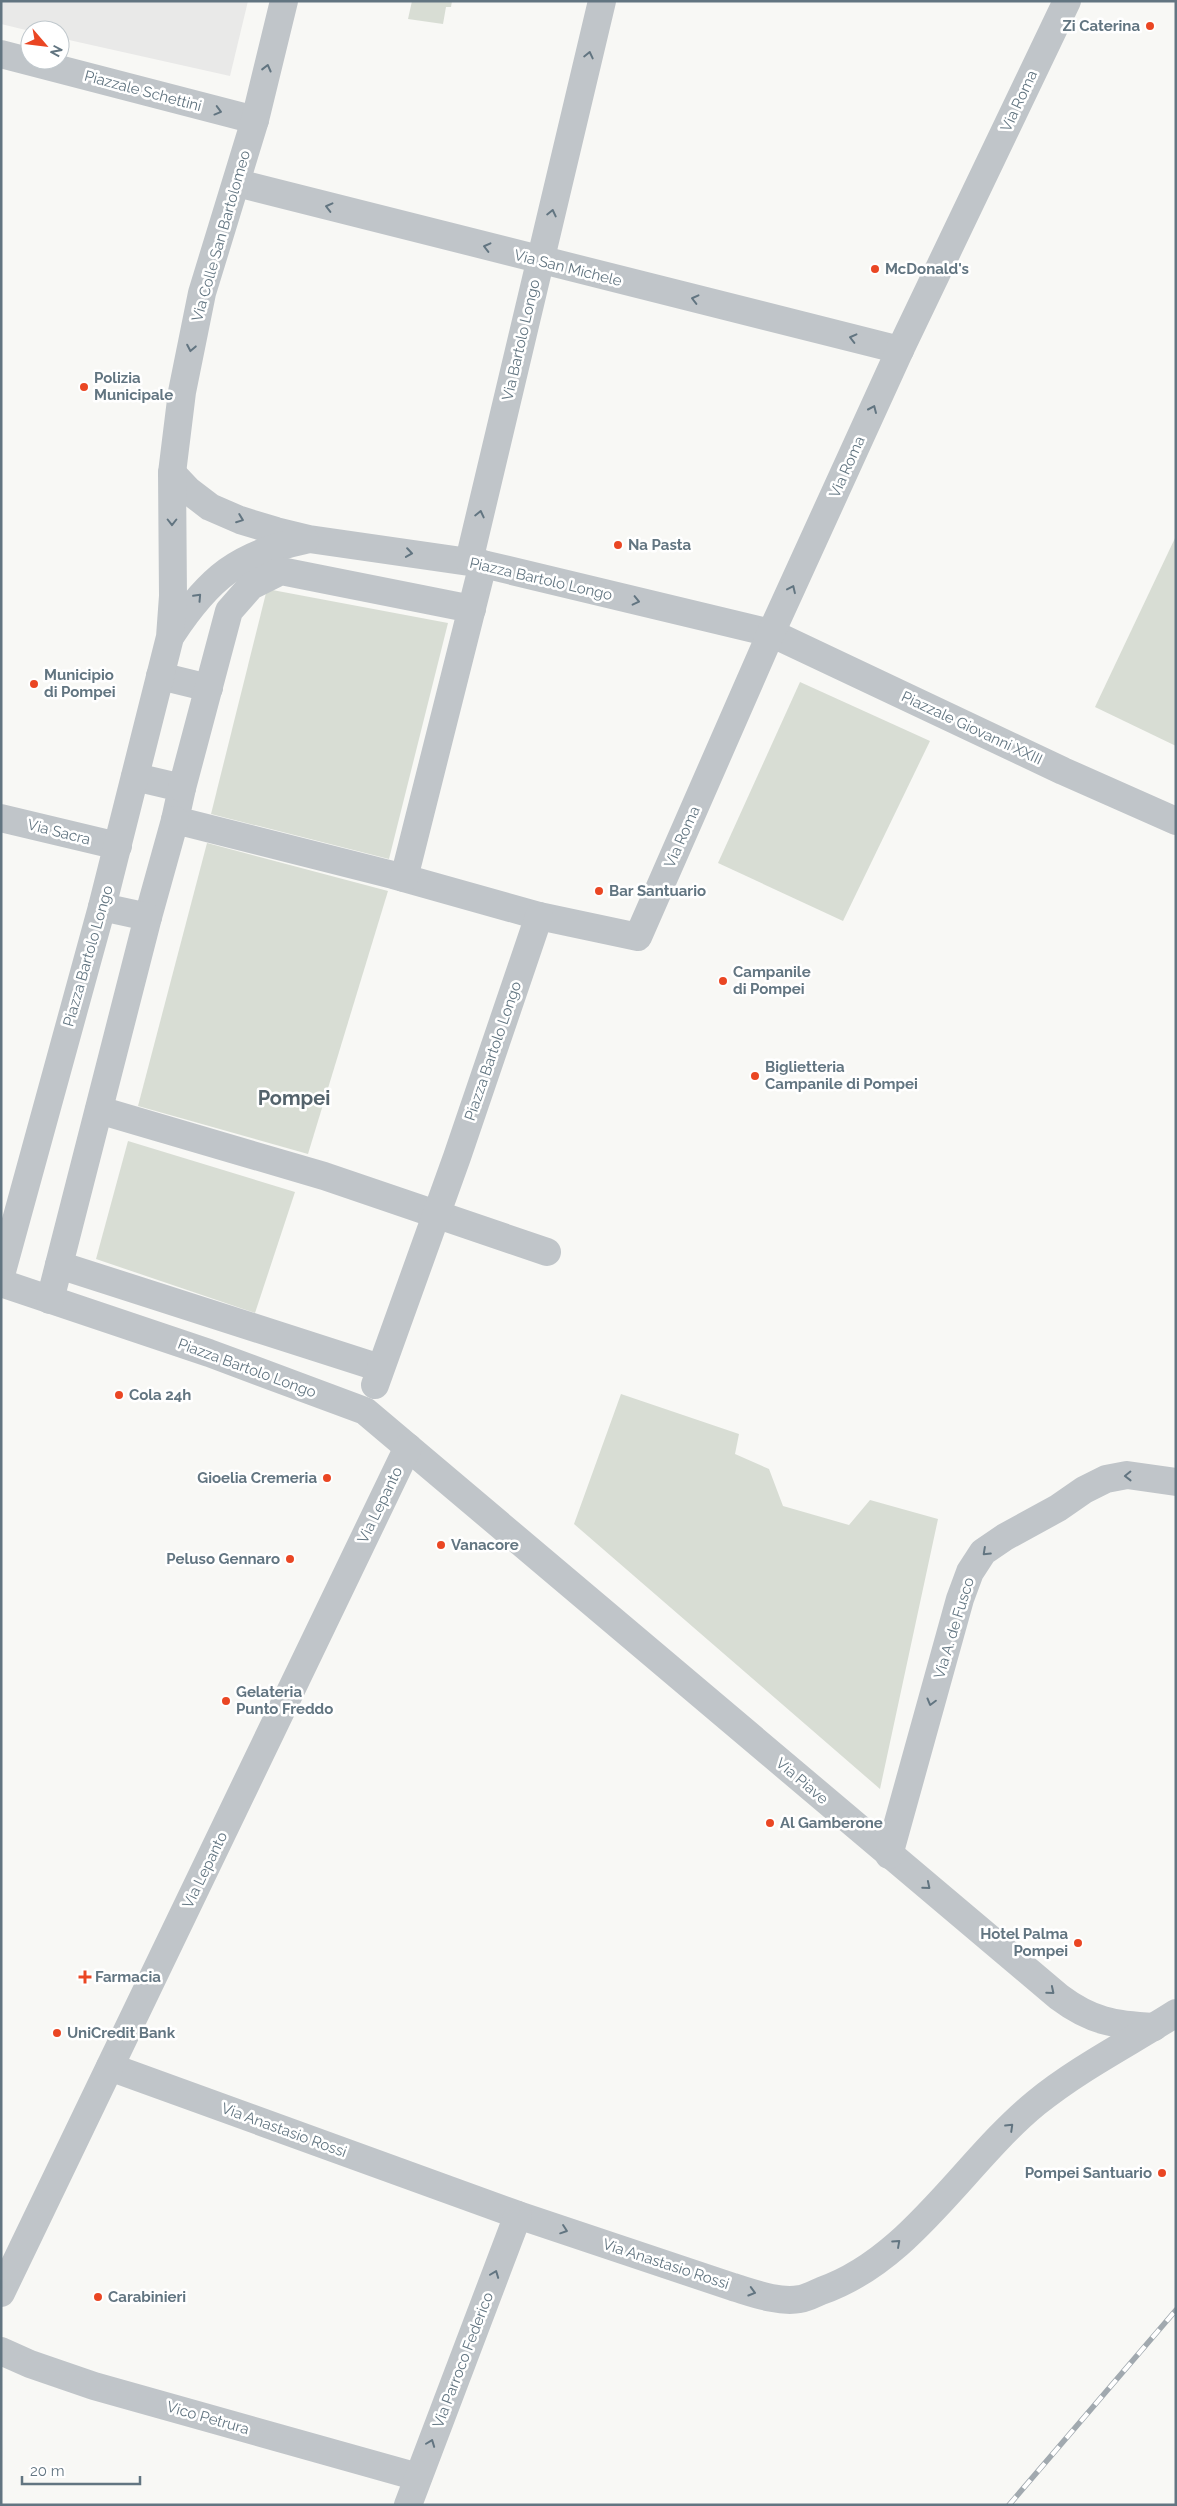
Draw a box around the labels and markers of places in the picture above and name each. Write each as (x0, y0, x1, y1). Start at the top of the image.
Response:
place label: Zi Caterina (1062, 17, 1140, 35)
marker: Zi Caterina (1144, 20, 1156, 32)
place label: McDonald's (885, 260, 969, 278)
marker: McDonald's (869, 263, 881, 275)
place label: Polizia Municipale (94, 369, 173, 404)
marker: Polizia Municipale (78, 381, 90, 393)
place label: Na Pasta (628, 536, 692, 554)
marker: Na Pasta (612, 539, 624, 551)
place label: Municipio di Pompei (44, 666, 116, 701)
marker: Municipio di Pompei (28, 678, 40, 690)
place label: Bar Santuario (609, 882, 706, 900)
marker: Bar Santuario (593, 885, 605, 897)
place label: Campanile di Pompei (733, 963, 811, 998)
marker: Campanile di Pompei (717, 975, 729, 987)
place label: Biglietteria Campanile di Pompei (765, 1058, 918, 1093)
marker: Biglietteria Campanile di Pompei (749, 1070, 761, 1082)
place label: Cola 24h (129, 1386, 191, 1404)
marker: Cola 24h (113, 1389, 125, 1401)
place label: Gioelia Cremeria (197, 1469, 317, 1487)
marker: Gioelia Cremeria (321, 1472, 333, 1484)
place label: Vanacore (451, 1536, 519, 1554)
marker: Vanacore (435, 1539, 447, 1551)
place label: Peluso Gennaro (166, 1550, 280, 1568)
marker: Peluso Gennaro (284, 1553, 296, 1565)
place label: Gelateria Punto Freddo (236, 1683, 333, 1718)
marker: Gelateria Punto Freddo (220, 1695, 232, 1707)
place label: Al Gamberone (780, 1814, 883, 1832)
marker: Al Gamberone (764, 1817, 776, 1829)
place label: Hotel Palma Pompei (980, 1925, 1068, 1960)
marker: Hotel Palma Pompei (1072, 1937, 1084, 1949)
place label: Farmacia (95, 1968, 161, 1986)
marker: Farmacia (79, 1971, 91, 1983)
place label: UniCredit Bank (67, 2024, 176, 2042)
marker: UniCredit Bank (51, 2027, 63, 2039)
place label: Pompei Santuario (1025, 2164, 1152, 2182)
marker: Pompei Santuario (1156, 2167, 1168, 2179)
place label: Carabinieri (108, 2288, 186, 2306)
marker: Carabinieri (92, 2291, 104, 2303)

